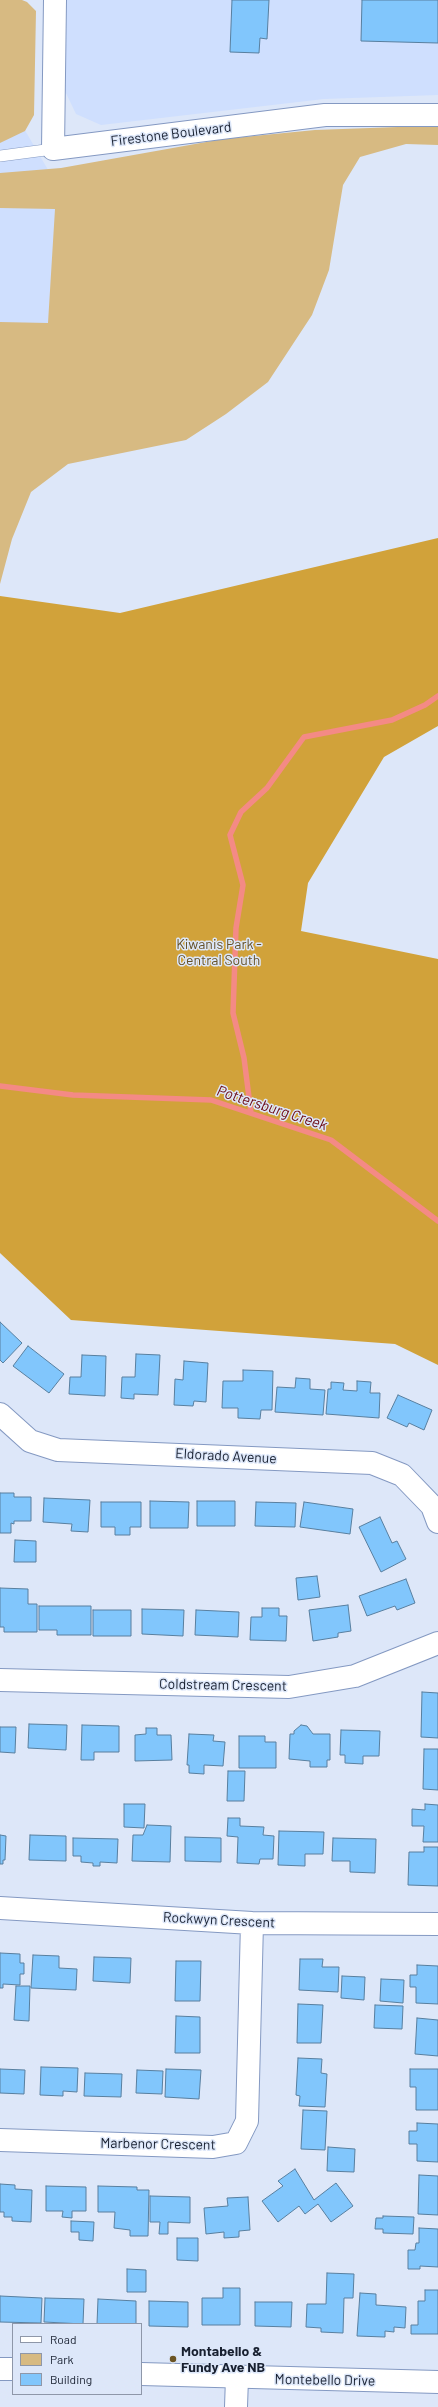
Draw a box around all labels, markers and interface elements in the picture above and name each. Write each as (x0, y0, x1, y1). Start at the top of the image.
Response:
street label: Firestone Boulevard (110, 118, 232, 150)
park label: Kiwanis Park - Central South (176, 936, 262, 968)
water label: Pottersburg Creek (215, 1082, 329, 1134)
street label: Eldorado Avenue (175, 1445, 277, 1467)
street label: Coldstream Crescent (159, 1675, 287, 1695)
street label: Rockwyn Crescent (162, 1909, 276, 1931)
street label: Marbenor Crescent (100, 2135, 216, 2153)
legend (12, 2323, 142, 2395)
text: Road (50, 2332, 77, 2346)
place label: Montabello & Fundy Ave NB (181, 2343, 265, 2376)
text: Park (50, 2352, 74, 2366)
marker: Montabello & Fundy Ave NB (168, 2354, 178, 2364)
street label: Montebello Drive (275, 2371, 375, 2389)
text: Building (50, 2372, 92, 2386)

